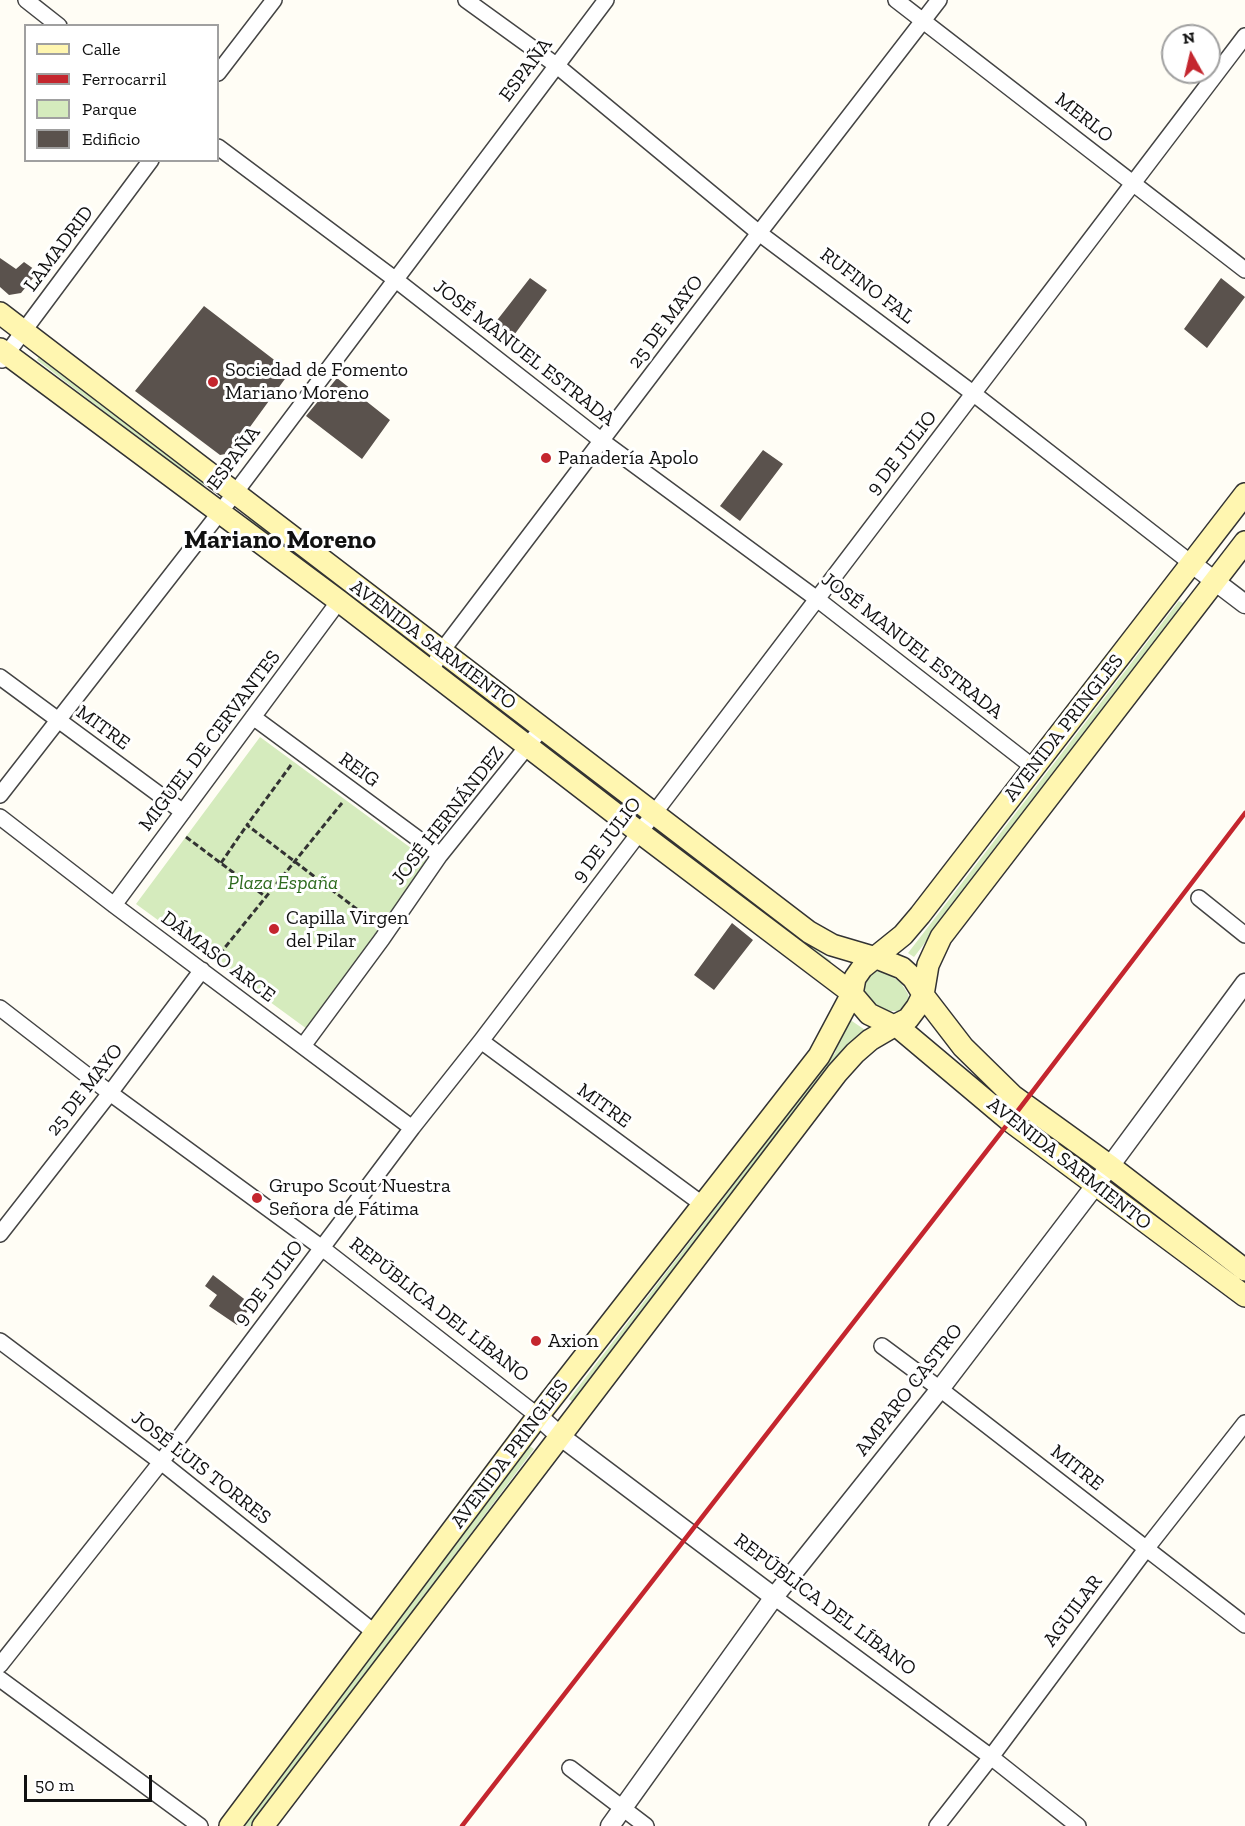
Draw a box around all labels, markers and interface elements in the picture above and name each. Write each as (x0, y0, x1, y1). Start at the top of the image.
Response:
legend (24, 24, 219, 162)
north arrow (1161, 24, 1221, 84)
text: N (1181, 27, 1196, 48)
street label: ESPAÑA (494, 34, 558, 106)
text: Calle (82, 38, 120, 60)
text: Ferrocarril (82, 68, 166, 90)
street label: MERLO (1050, 88, 1118, 148)
text: Parque (82, 98, 137, 120)
text: Edificio (82, 128, 140, 150)
street label: LAMADRID (19, 201, 99, 297)
street label: RUFINO FAL (815, 243, 919, 329)
street label: 25 DE MAYO (623, 271, 709, 373)
street label: JOSÉ MANUEL ESTRADA (428, 275, 620, 431)
place label: Sociedad de Fomento Mariano Moreno (225, 358, 408, 405)
marker: Sociedad de Fomento Mariano Moreno (206, 375, 220, 389)
street label: 9 DE JULIO (862, 406, 942, 500)
street label: ESPAÑA (202, 422, 266, 494)
place label: Panadería Apolo (558, 446, 698, 470)
marker: Panadería Apolo (539, 451, 553, 465)
district label: Mariano Moreno (184, 525, 376, 557)
street label: JOSÉ MANUEL ESTRADA (816, 568, 1008, 724)
street label: AVENIDA SARMIENTO (345, 575, 521, 715)
street label: MIGUEL DE CERVANTES (134, 646, 286, 836)
street label: AVENIDA PRINGLES (999, 650, 1129, 806)
street label: MITRE (71, 700, 135, 756)
street label: JOSÉ HERNÁNDEZ (387, 742, 509, 890)
street label: REIG (334, 747, 384, 793)
street label: 9 DE JULIO (567, 793, 647, 887)
park label: Plaza España (228, 871, 338, 895)
street label: DÁMASO ARCE (156, 906, 280, 1008)
place label: Capilla Virgen del Pilar (286, 906, 408, 953)
marker: Capilla Virgen del Pilar (267, 922, 281, 936)
street label: 25 DE MAYO (42, 1039, 128, 1141)
street label: MITRE (572, 1078, 636, 1134)
street label: AVENIDA SARMIENTO (982, 1092, 1156, 1236)
place label: Grupo Scout Nuestra Señora de Fátima (269, 1174, 451, 1221)
marker: Grupo Scout Nuestra Señora de Fátima (250, 1191, 264, 1205)
street label: REPÚBLICA DEL LÍBANO (344, 1232, 534, 1388)
street label: 9 DE JULIO (229, 1236, 309, 1330)
street label: AMPARO CASTRO (850, 1319, 968, 1461)
place label: Axion (548, 1329, 599, 1353)
marker: Axion (529, 1334, 543, 1348)
street label: AVENIDA PRINGLES (446, 1375, 574, 1533)
street label: JOSÉ LUIS TORRES (126, 1406, 276, 1530)
street label: MITRE (1046, 1440, 1108, 1496)
street label: REPÚBLICA DEL LÍBANO (729, 1529, 921, 1681)
street label: AGUILAR (1038, 1571, 1108, 1651)
scale bar (27, 1763, 154, 1801)
text: 50 m (35, 1774, 74, 1796)

